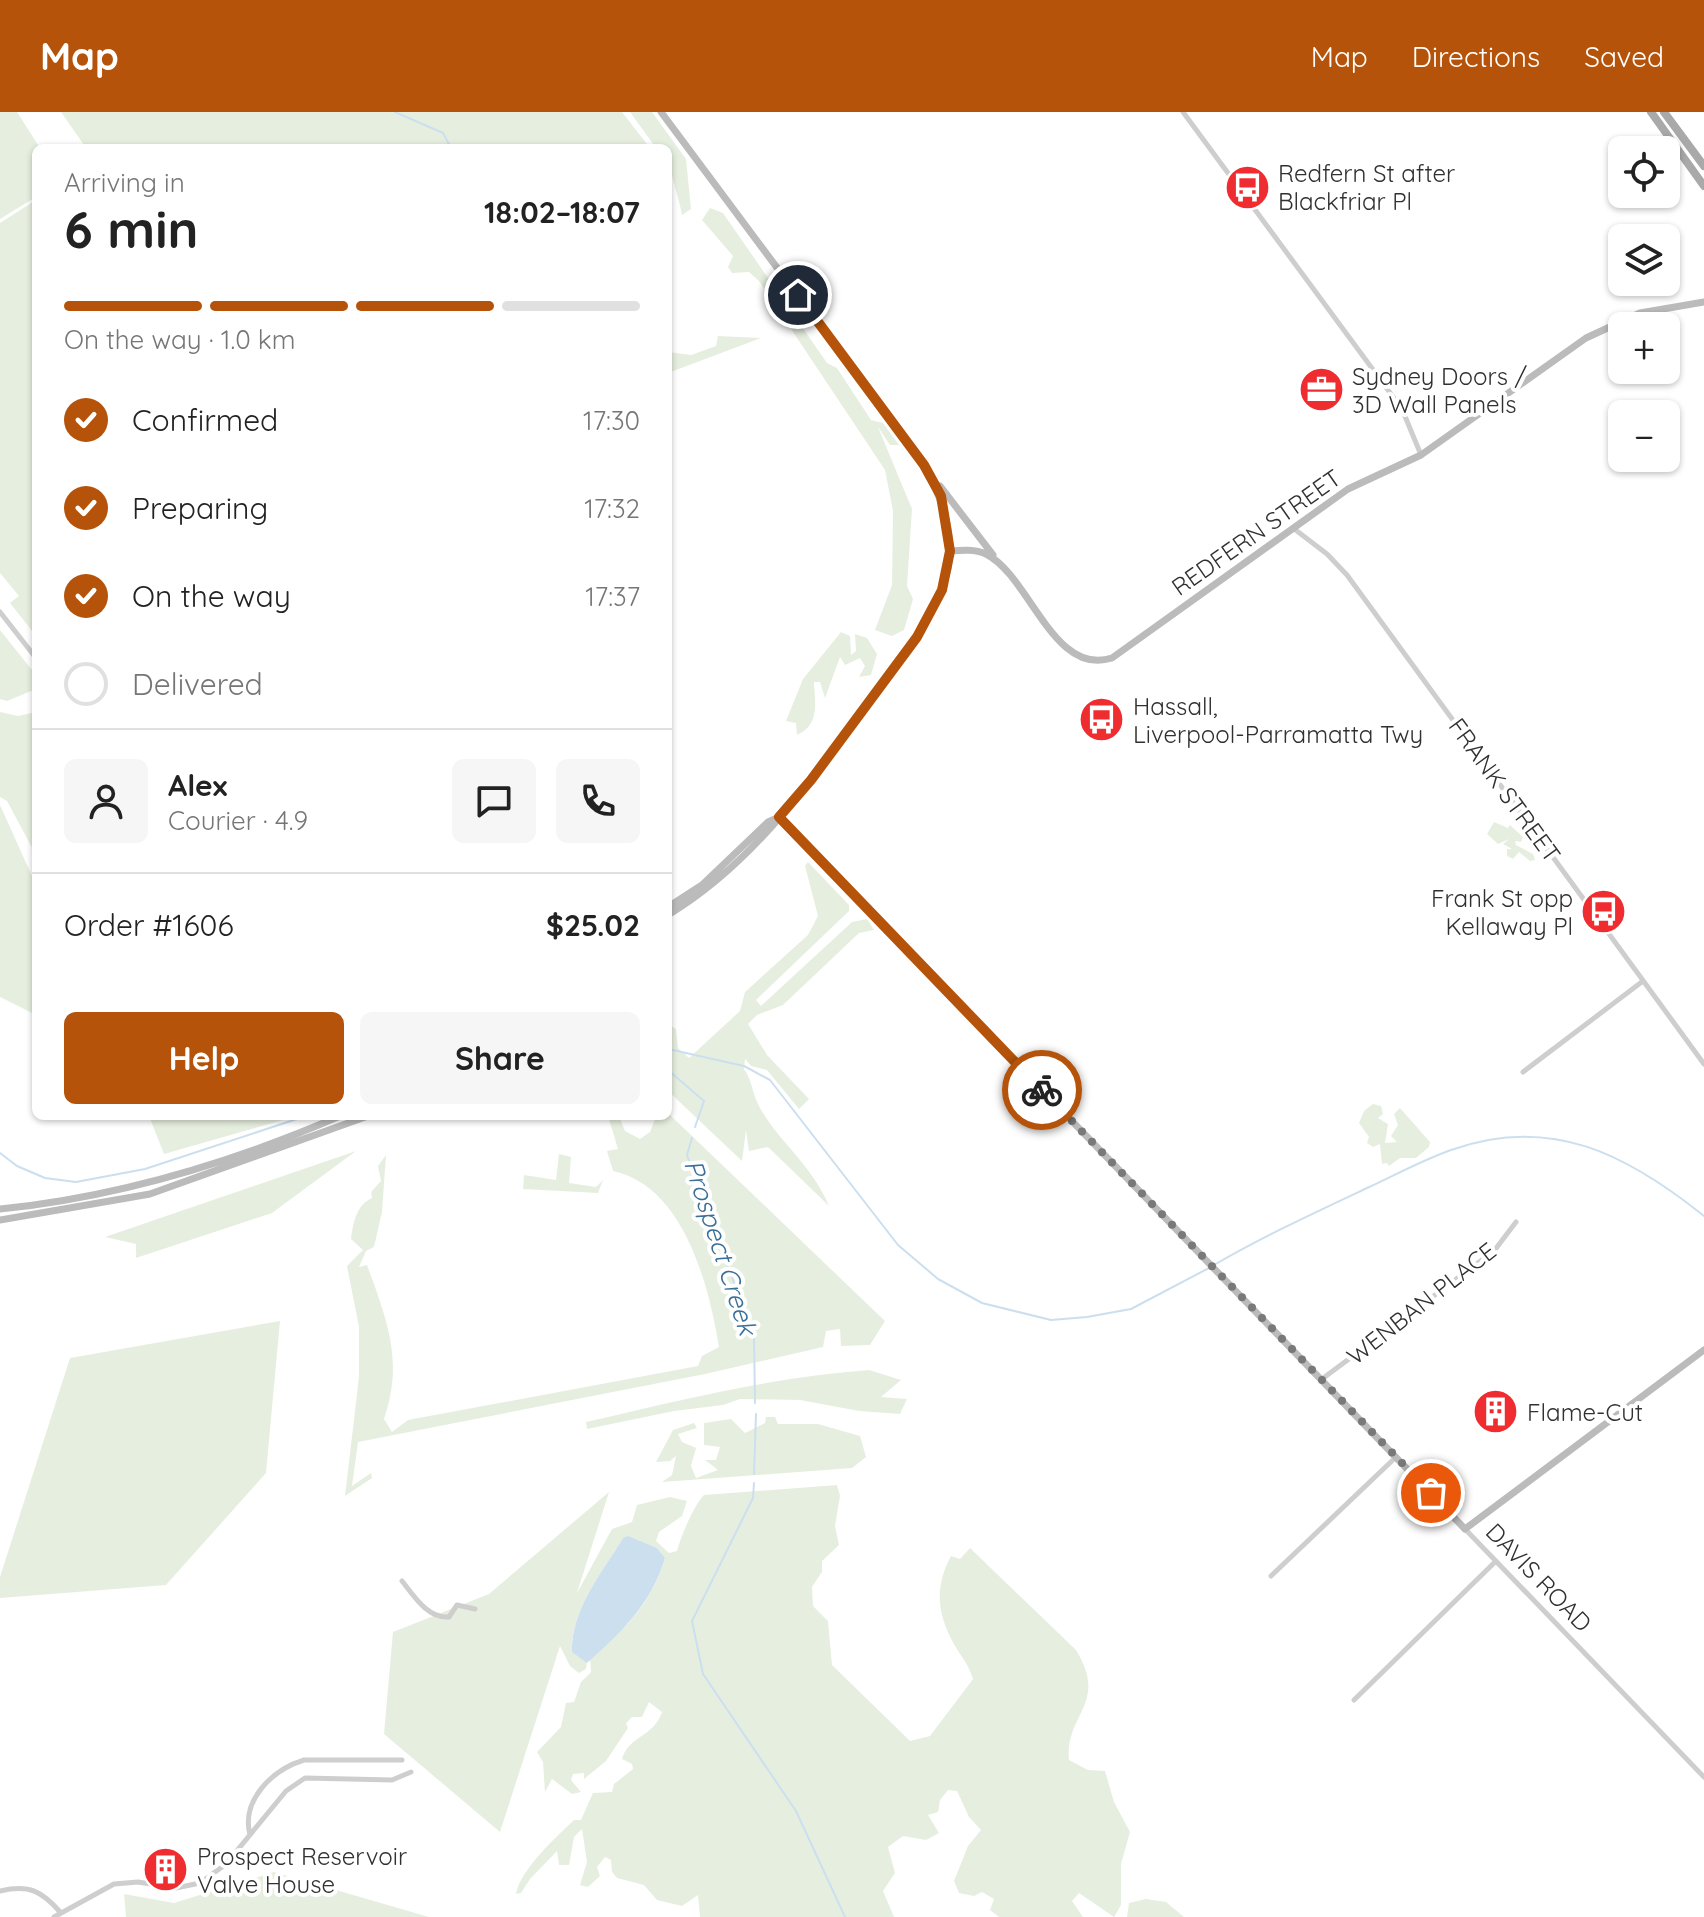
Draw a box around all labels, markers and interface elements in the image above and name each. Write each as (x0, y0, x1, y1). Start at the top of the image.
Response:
text: Map (40, 32, 119, 80)
text: Map (1311, 39, 1368, 74)
text: Directions (1412, 39, 1540, 74)
text: Saved (1584, 39, 1664, 74)
map controls (1608, 136, 1680, 472)
button: locate (1608, 136, 1680, 208)
place label: Redfern St after Blackfriar Pl (1278, 158, 1455, 216)
bus stop icon: Redfern St after Blackfriar Pl (1223, 163, 1271, 211)
text: Arriving in (64, 166, 185, 199)
text: 18:02–18:07 (484, 193, 640, 231)
text: 6 min (64, 196, 199, 261)
button: layers (1608, 224, 1680, 296)
pin (764, 261, 832, 329)
icon: home (776, 273, 820, 317)
button: + (1608, 312, 1680, 384)
text: On the way · 1.0 km (64, 323, 295, 356)
place label: Sydney Doors / 3D Wall Panels (1352, 361, 1528, 419)
office icon: Sydney Doors / 3D Wall Panels (1297, 366, 1345, 414)
icon: check (64, 398, 108, 442)
button: − (1608, 400, 1680, 472)
text: Confirmed (132, 401, 278, 439)
text: 17:30 (583, 404, 640, 437)
street label: REDFERN STREET (1165, 462, 1347, 602)
icon: check (64, 486, 108, 530)
text: Preparing (132, 489, 268, 527)
text: 17:32 (584, 492, 640, 525)
icon: check (64, 574, 108, 618)
text: On the way (132, 577, 291, 615)
text: 17:37 (585, 580, 640, 613)
text: Delivered (132, 665, 263, 703)
place label: Hassall, Liverpool-Parramatta Twy (1133, 691, 1423, 749)
bus stop icon: Hassall, Liverpool-Parramatta Twy (1078, 696, 1126, 744)
street label: FRANK STREET (1443, 712, 1567, 868)
button: person (64, 759, 148, 843)
button: chat (452, 759, 536, 843)
button: phone (556, 759, 640, 843)
text: Alex (168, 766, 227, 804)
text: Courier · 4.9 (168, 804, 308, 837)
place label: Frank St opp Kellaway Pl (1431, 883, 1573, 941)
bus stop icon: Frank St opp Kellaway Pl (1580, 888, 1628, 936)
text: Order #1606 (64, 906, 234, 944)
text: $25.02 (546, 906, 640, 944)
button: Help (64, 1012, 344, 1104)
button: Share (360, 1012, 640, 1104)
courier (1002, 1050, 1082, 1130)
icon: bike (1020, 1068, 1064, 1112)
water label: Prospect Creek (677, 1155, 766, 1341)
street label: WENBAN PLACE (1340, 1235, 1502, 1371)
building icon: Flame-Cut (1472, 1388, 1520, 1436)
place label: Flame-Cut (1527, 1397, 1643, 1427)
pin (1397, 1459, 1465, 1527)
icon: bag (1409, 1471, 1453, 1515)
street label: DAVIS ROAD (1480, 1516, 1598, 1638)
place label: Prospect Reservoir Valve House (197, 1841, 407, 1899)
building icon: Prospect Reservoir Valve House (142, 1846, 190, 1894)

